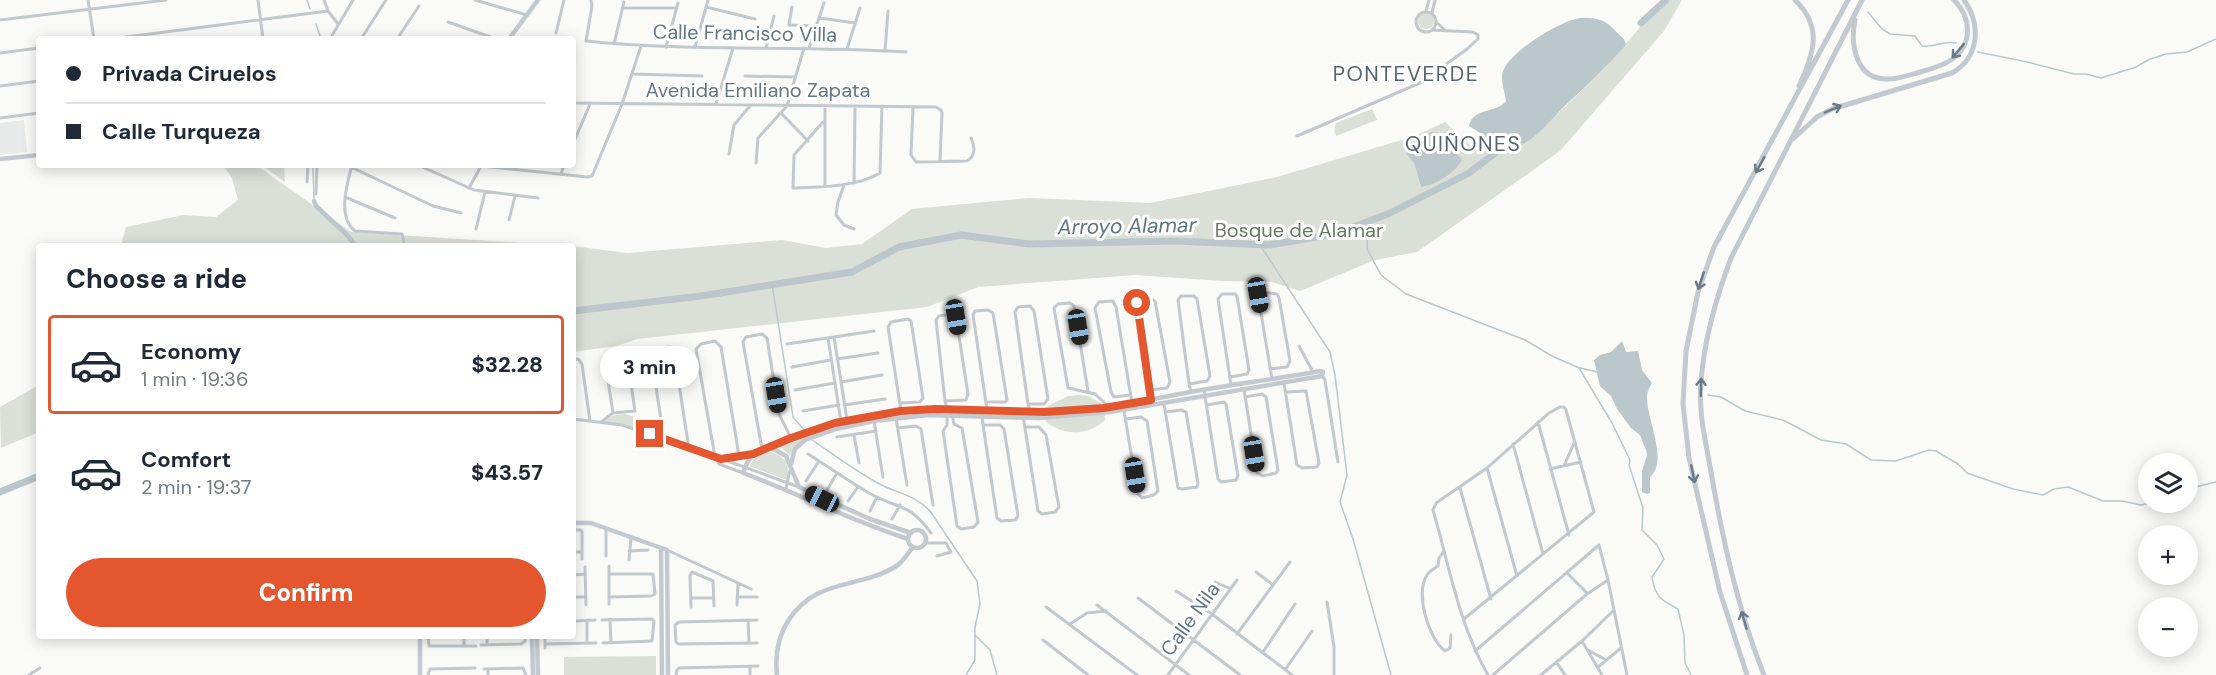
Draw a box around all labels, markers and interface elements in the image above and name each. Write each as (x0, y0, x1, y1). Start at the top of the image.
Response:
street label: Calle Francisco Villa (653, 18, 837, 48)
one-way arrow (1952, 43, 1965, 59)
text: Privada Ciruelos (102, 59, 277, 88)
district label: PONTEVERDE (1333, 60, 1479, 88)
street label: Avenida Emiliano Zapata (646, 77, 870, 103)
one-way arrow (1823, 103, 1842, 114)
text: Calle Turqueza (102, 117, 261, 146)
district label: QUIÑONES (1405, 130, 1521, 158)
one-way arrow (1754, 156, 1766, 173)
water label: Arroyo Alamar (1056, 211, 1198, 241)
park label: Bosque de Alamar (1215, 217, 1383, 243)
text: Choose a ride (66, 261, 247, 296)
one-way arrow (1695, 271, 1706, 290)
car (1246, 276, 1270, 314)
route start (1123, 289, 1150, 316)
car (944, 298, 968, 336)
car (1066, 308, 1090, 346)
text: Economy (141, 337, 241, 366)
icon: car (69, 338, 123, 392)
callout: 3 min (600, 347, 700, 389)
text: $32.28 (471, 350, 543, 379)
text: 3 min (623, 354, 676, 380)
text: 1 min · 19:36 (141, 366, 248, 392)
car (764, 376, 788, 414)
one-way arrow (1695, 378, 1707, 398)
route end (636, 420, 663, 447)
car (1242, 435, 1266, 473)
text: Comfort (141, 445, 231, 474)
icon: car (69, 446, 123, 500)
map controls (2138, 453, 2198, 657)
button: layers (2138, 453, 2198, 513)
car (1123, 456, 1147, 494)
text: $43.57 (471, 458, 543, 487)
one-way arrow (1687, 464, 1699, 483)
text: 2 min · 19:37 (141, 474, 252, 500)
car (802, 483, 842, 515)
button: + (2138, 525, 2198, 585)
button: Confirm (66, 558, 546, 627)
street label: Calle Nila (1155, 577, 1225, 661)
button: − (2138, 597, 2198, 657)
one-way arrow (1738, 611, 1750, 630)

